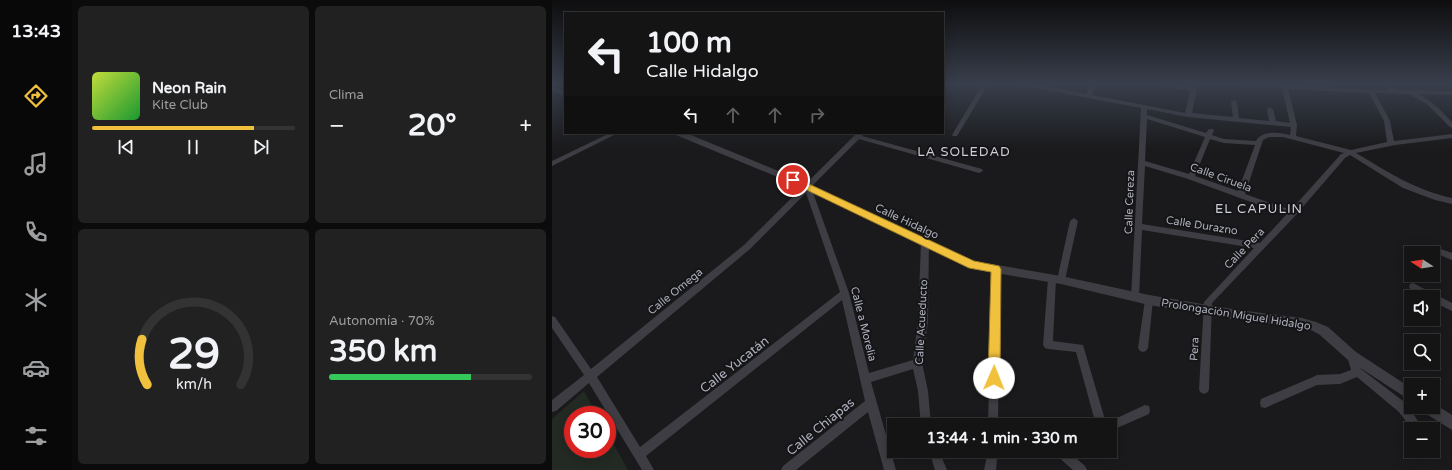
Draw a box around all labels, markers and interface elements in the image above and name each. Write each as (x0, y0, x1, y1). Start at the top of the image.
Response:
text: 13:43 (11, 20, 61, 42)
text: 100 m (646, 26, 732, 60)
icon: left (580, 28, 632, 80)
text: Calle Hidalgo (646, 60, 759, 82)
text: Neon Rain (152, 79, 226, 97)
icon: directions (22, 82, 50, 110)
text: Clima (329, 87, 364, 103)
text: Kite Club (152, 97, 208, 113)
icon: left (680, 104, 702, 126)
icon: ahead (722, 104, 744, 126)
icon: ahead (764, 104, 786, 126)
icon: right (806, 104, 828, 126)
text: 20° (408, 107, 457, 144)
text: − (329, 113, 345, 139)
text: + (520, 113, 532, 139)
icon: previous (115, 136, 137, 158)
icon: pause (182, 136, 204, 158)
icon: next (250, 136, 272, 158)
district label: LA SOLEDAD (917, 144, 1011, 160)
icon: music (22, 150, 50, 178)
street label: Calle Ciruela (1188, 160, 1254, 195)
pin (776, 163, 810, 197)
icon: arrive (782, 169, 804, 191)
street label: Calle Cereza (1122, 170, 1137, 234)
street label: Calle Hidalgo (873, 201, 941, 242)
district label: EL CAPULIN (1215, 201, 1303, 217)
street label: Calle Durazno (1165, 213, 1239, 238)
icon: phone (22, 218, 50, 246)
street label: Calle Pera (1222, 225, 1267, 272)
north arrow (1404, 246, 1440, 282)
map controls (1404, 246, 1440, 458)
street label: Calle Omega (645, 265, 705, 317)
street label: Calle Acueducto (913, 279, 930, 365)
street label: Calle a Morelia (848, 285, 879, 363)
icon: climate (22, 286, 50, 314)
button: sound (1404, 290, 1440, 326)
street label: Prolongación Miguel Hidalgo (1160, 296, 1312, 333)
text: Autonomía · 70% (329, 313, 435, 329)
text: 29 (167, 329, 220, 379)
text: 350 km (329, 333, 437, 370)
street label: Calle Yucatán (697, 333, 772, 397)
button: search (1404, 334, 1440, 370)
street label: Pera (1187, 337, 1202, 361)
icon: car (22, 354, 50, 382)
position arrow (973, 357, 1015, 399)
text: km/h (176, 375, 211, 392)
button: + (1404, 378, 1440, 414)
street label: Calle Chiapas (783, 395, 858, 459)
speed limit sign: 30 (564, 406, 616, 458)
icon: filters (22, 422, 50, 450)
button: − (1404, 422, 1440, 458)
text: 13:44 · 1 min · 330 m (927, 429, 1077, 447)

